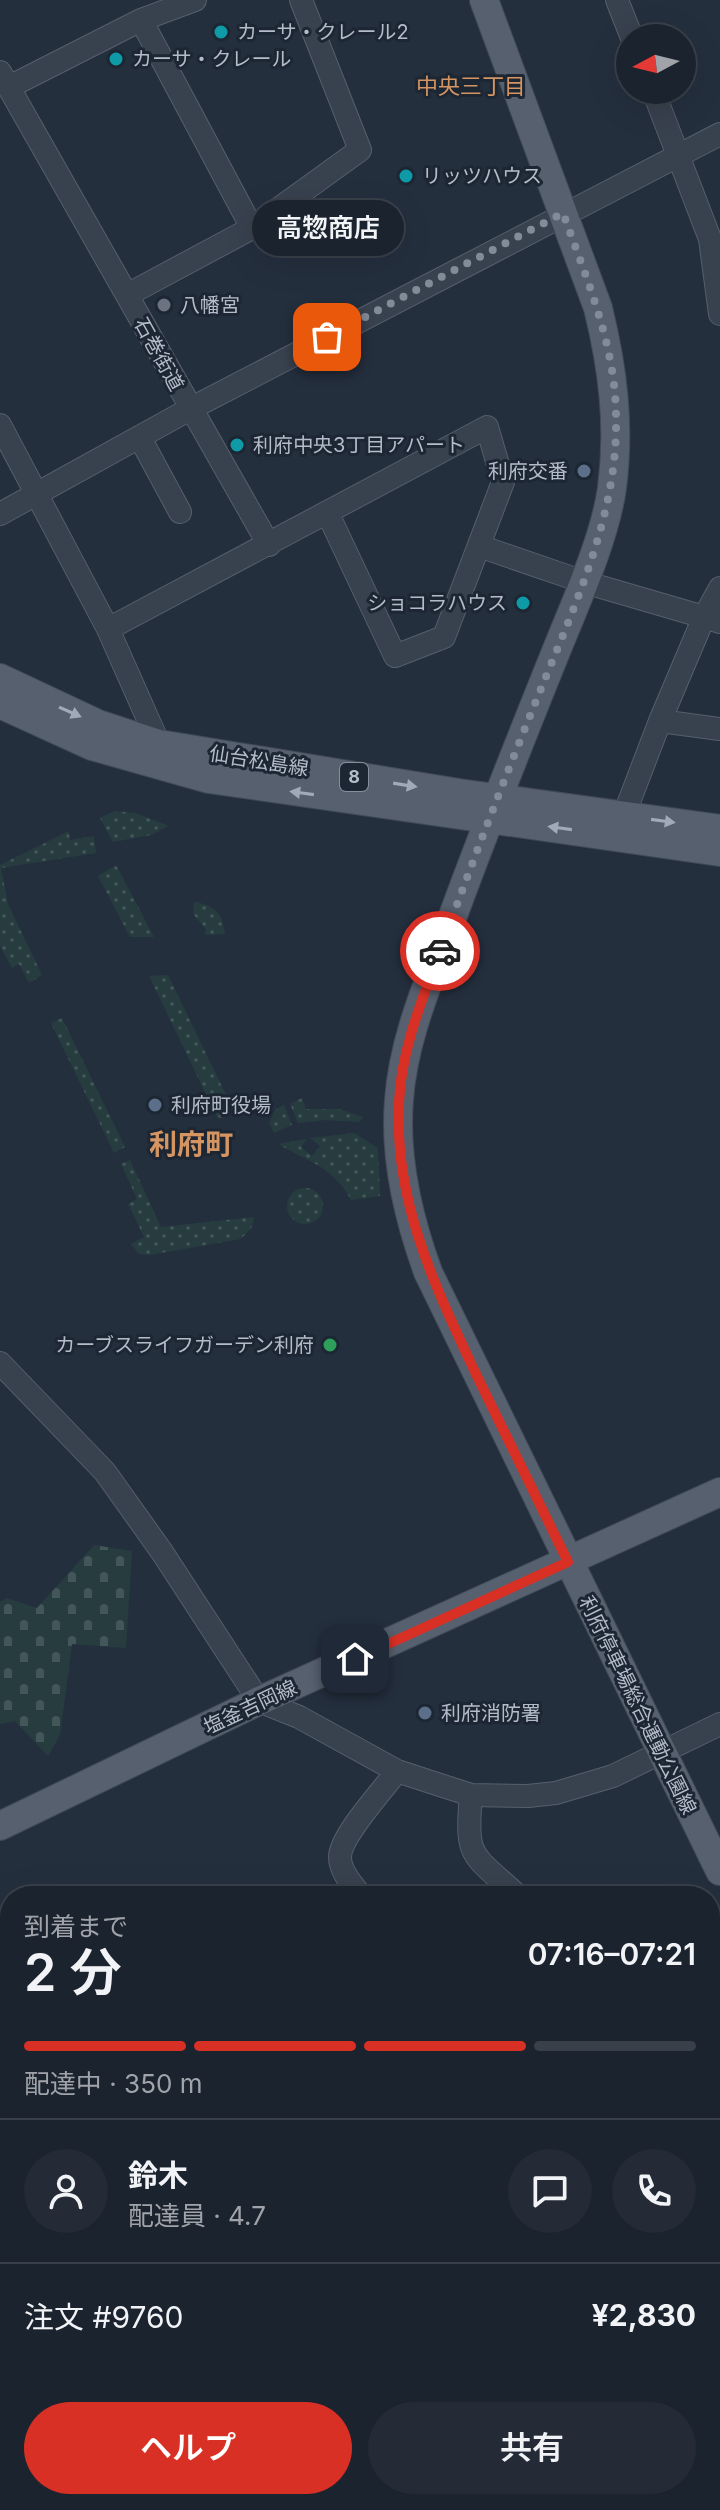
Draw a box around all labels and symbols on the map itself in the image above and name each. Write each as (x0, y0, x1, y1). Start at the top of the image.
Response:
place label: カーサ・クレール2 (237, 20, 409, 44)
marker: カーサ・クレール2 (212, 23, 230, 41)
north arrow (616, 24, 696, 104)
place label: カーサ・クレール (132, 47, 292, 71)
marker: カーサ・クレール (107, 50, 125, 68)
district label: 中央三丁目 (416, 73, 526, 99)
place label: リッツハウス (422, 164, 542, 188)
marker: リッツハウス (397, 167, 415, 185)
callout: 高惣商店 (251, 201, 403, 257)
place label: 八幡宮 (180, 293, 240, 317)
marker: 八幡宮 (155, 296, 173, 314)
pin (293, 303, 361, 371)
street label: 石巻街道 (129, 313, 189, 395)
place label: 利府中央3丁目アパート (253, 433, 465, 457)
marker: 利府中央3丁目アパート (228, 436, 246, 454)
place label: 利府交番 (488, 459, 568, 483)
marker: 利府交番 (575, 462, 593, 480)
place label: ショコラハウス (367, 591, 507, 615)
marker: ショコラハウス (514, 594, 532, 612)
one-way arrow (59, 705, 82, 718)
street label: 仙台松島線 (208, 741, 310, 781)
road number: 8 (340, 763, 368, 791)
one-way arrow (393, 779, 418, 792)
one-way arrow (289, 786, 314, 799)
one-way arrow (651, 815, 676, 828)
one-way arrow (547, 821, 572, 834)
courier (400, 911, 480, 991)
place label: 利府町役場 (171, 1093, 271, 1117)
marker: 利府町役場 (146, 1096, 164, 1114)
district label: 利府町 (149, 1127, 233, 1161)
place label: カーブスライフガーデン利府 (55, 1333, 314, 1357)
marker: カーブスライフガーデン利府 (321, 1336, 339, 1354)
street label: 利府停車場総合運動公園線 (575, 1592, 701, 1818)
pin (321, 1625, 389, 1693)
street label: 塩釜吉岡線 (200, 1675, 300, 1739)
place label: 利府消防署 (441, 1701, 541, 1725)
marker: 利府消防署 (416, 1704, 434, 1722)

